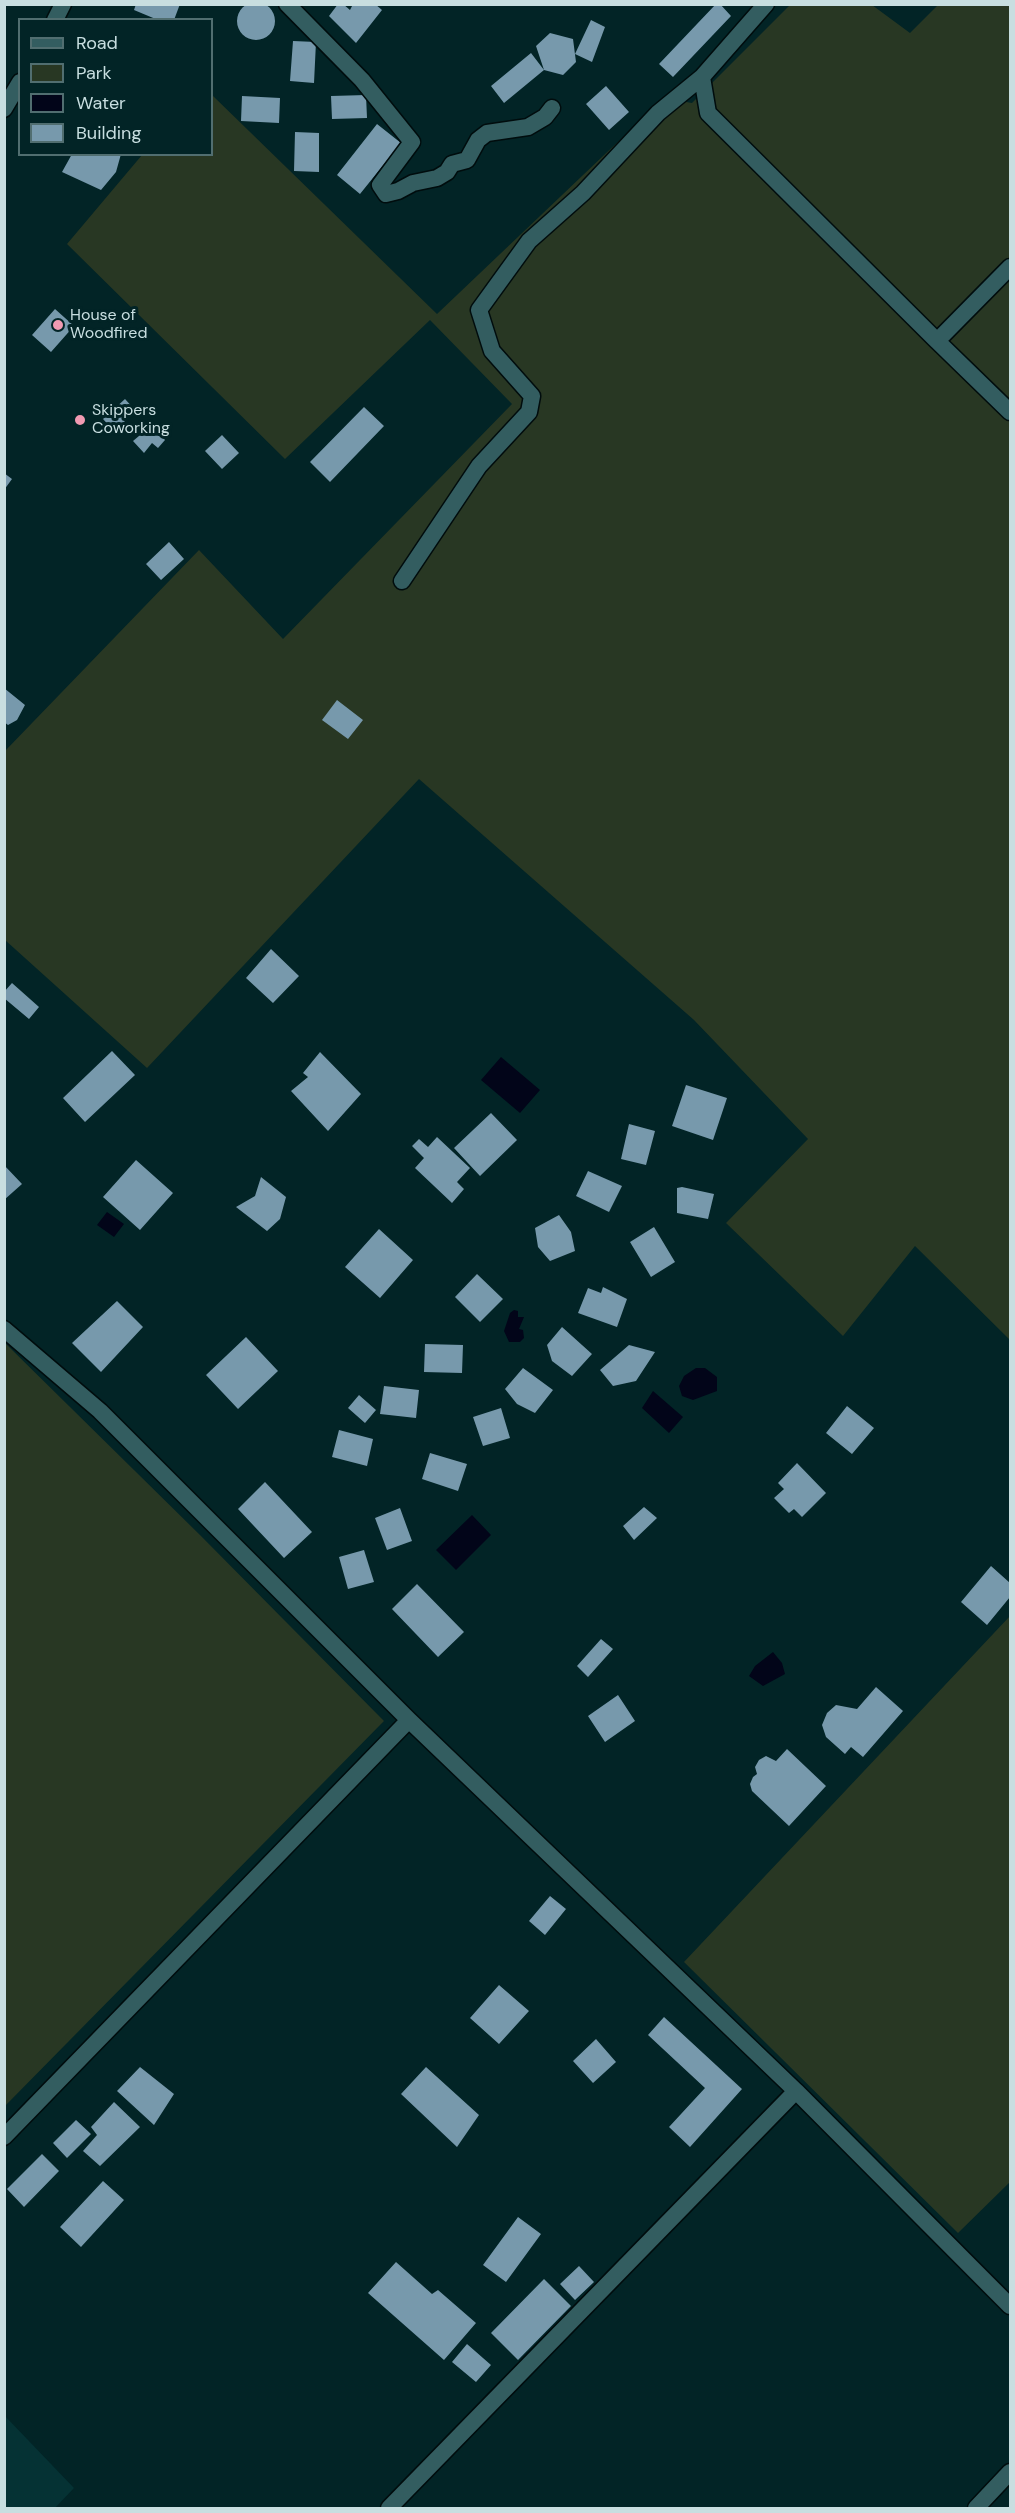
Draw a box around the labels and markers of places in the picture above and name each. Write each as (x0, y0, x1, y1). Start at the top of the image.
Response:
place label: House of Woodfired (70, 306, 147, 344)
marker: House of Woodfired (51, 318, 65, 332)
place label: Skippers Coworking (92, 401, 170, 439)
marker: Skippers Coworking (73, 413, 87, 427)

